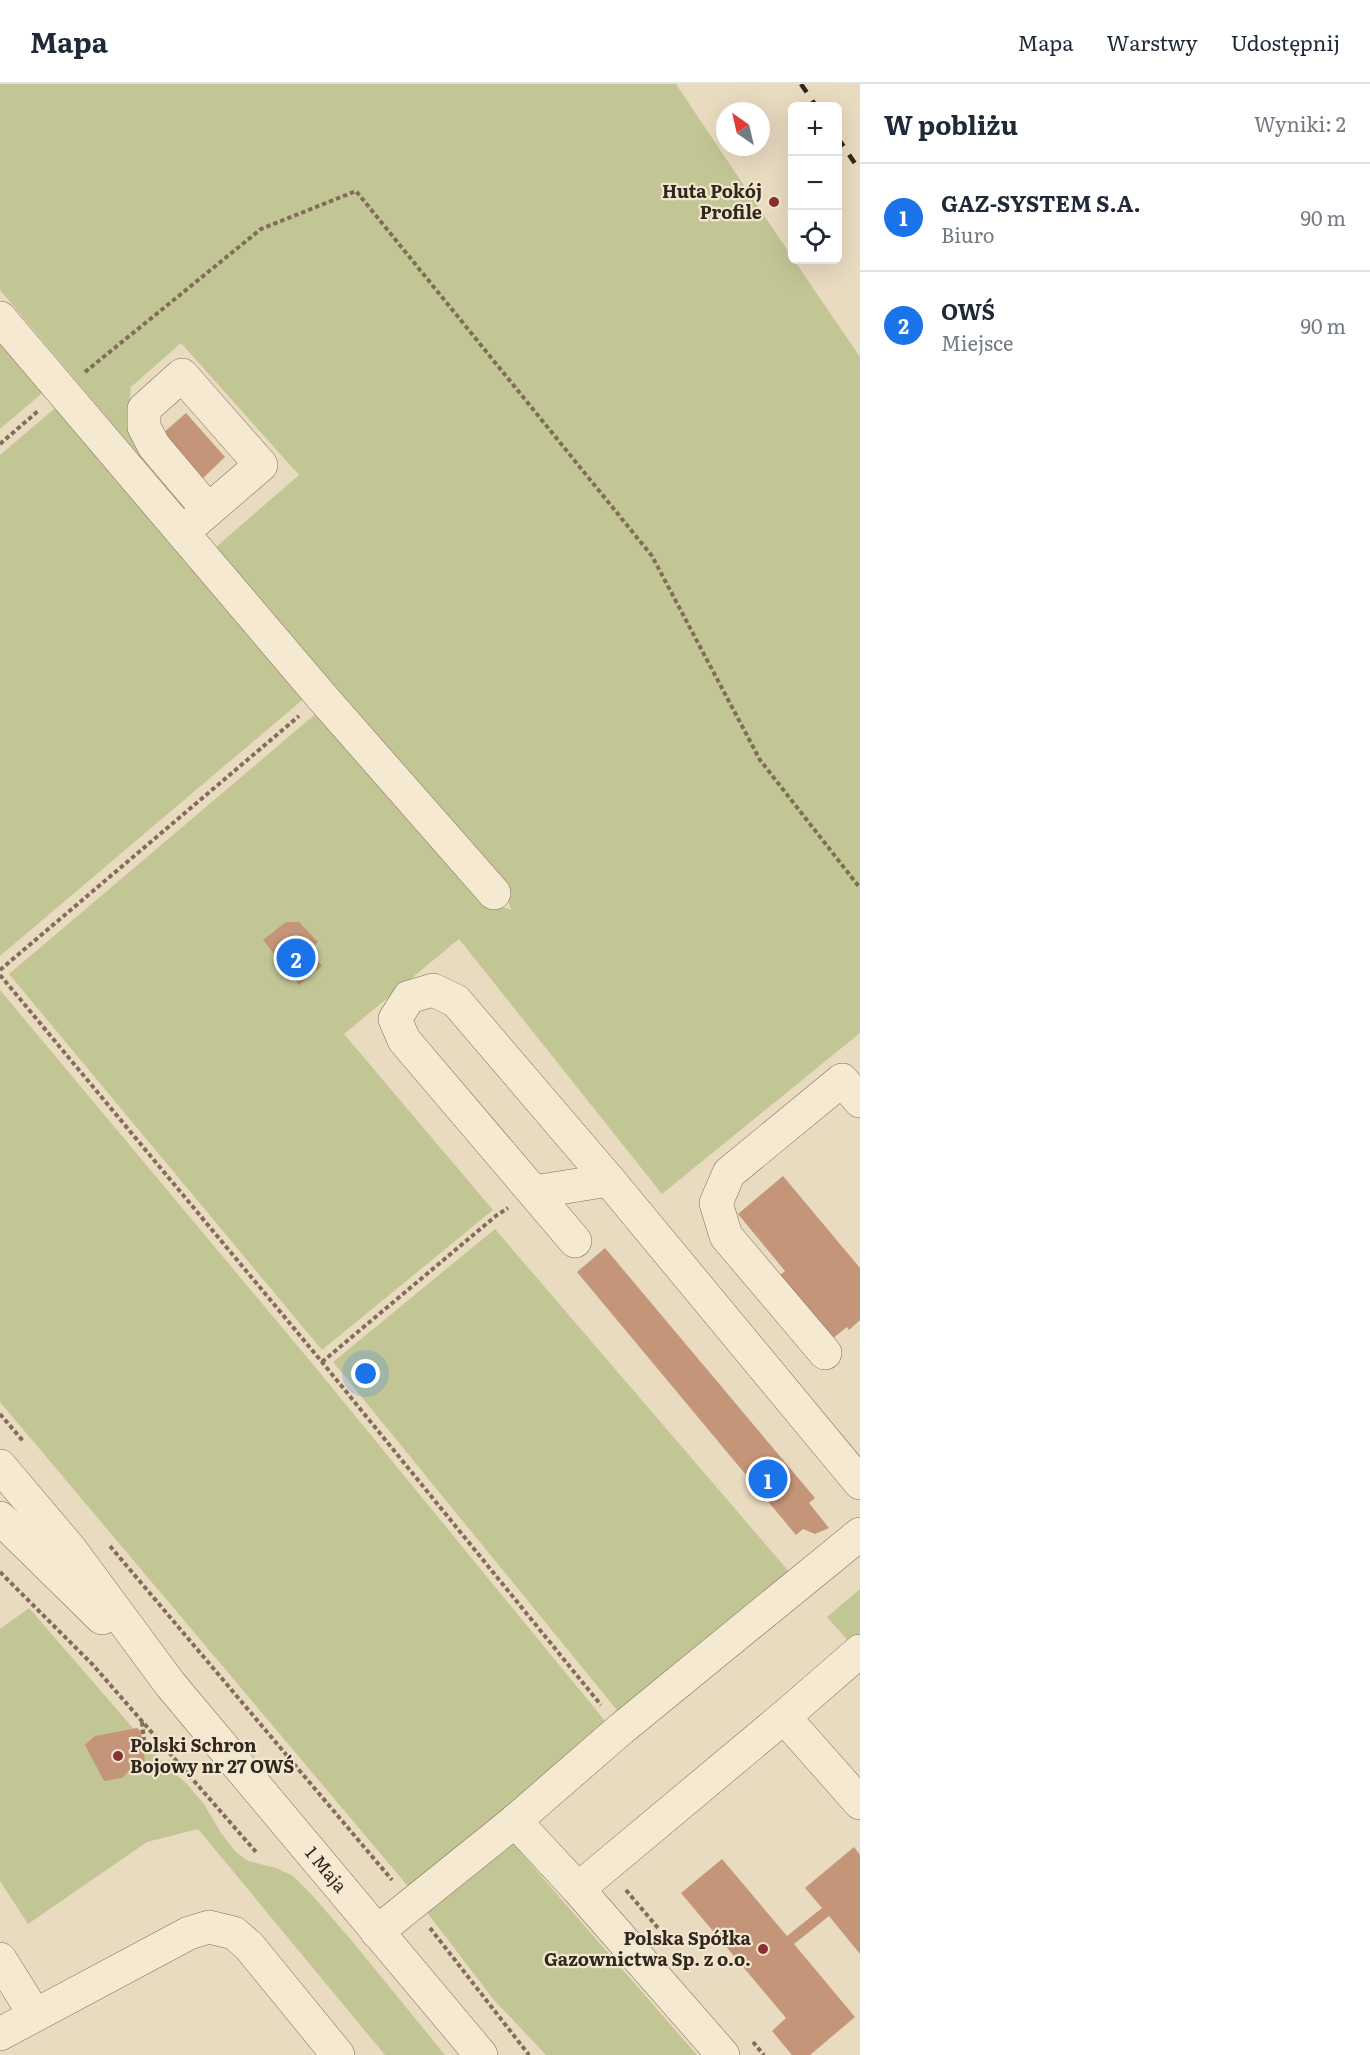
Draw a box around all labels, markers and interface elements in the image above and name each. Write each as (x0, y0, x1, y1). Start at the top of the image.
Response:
text: Mapa (30, 20, 108, 62)
text: Mapa (1018, 26, 1074, 57)
text: Warstwy (1107, 26, 1198, 57)
text: Udostępnij (1231, 26, 1340, 57)
north arrow (716, 102, 770, 156)
map controls (788, 102, 842, 264)
button: + (788, 102, 842, 156)
text: W pobliżu (884, 104, 1018, 143)
text: Wyniki: 2 (1254, 108, 1346, 138)
button: − (788, 156, 842, 210)
place label: Huta Pokój Profile (662, 177, 762, 225)
text: GAZ-SYSTEM S.A. (941, 186, 1141, 219)
marker: Huta Pokój Profile (767, 195, 781, 209)
text: 1 (899, 202, 908, 232)
text: 90 m (1301, 202, 1346, 232)
button: locate (788, 210, 842, 264)
text: Biuro (941, 219, 995, 249)
text: OWŚ (941, 294, 995, 327)
text: 2 (898, 310, 909, 340)
text: 90 m (1301, 310, 1346, 340)
text: Miejsce (941, 327, 1013, 357)
pin: 2 (276, 936, 316, 980)
your location (351, 1359, 380, 1388)
pin: 1 (748, 1456, 788, 1502)
place label: Polski Schron Bojowy nr 27 OWŚ (130, 1731, 294, 1779)
marker: Polski Schron Bojowy nr 27 OWŚ (111, 1749, 125, 1763)
street label: 1 Maja (299, 1840, 354, 1898)
place label: Polska Spółka Gazownictwa Sp. z o.o. (544, 1924, 752, 1972)
marker: Polska Spółka Gazownictwa Sp. z o.o. (756, 1942, 770, 1956)

